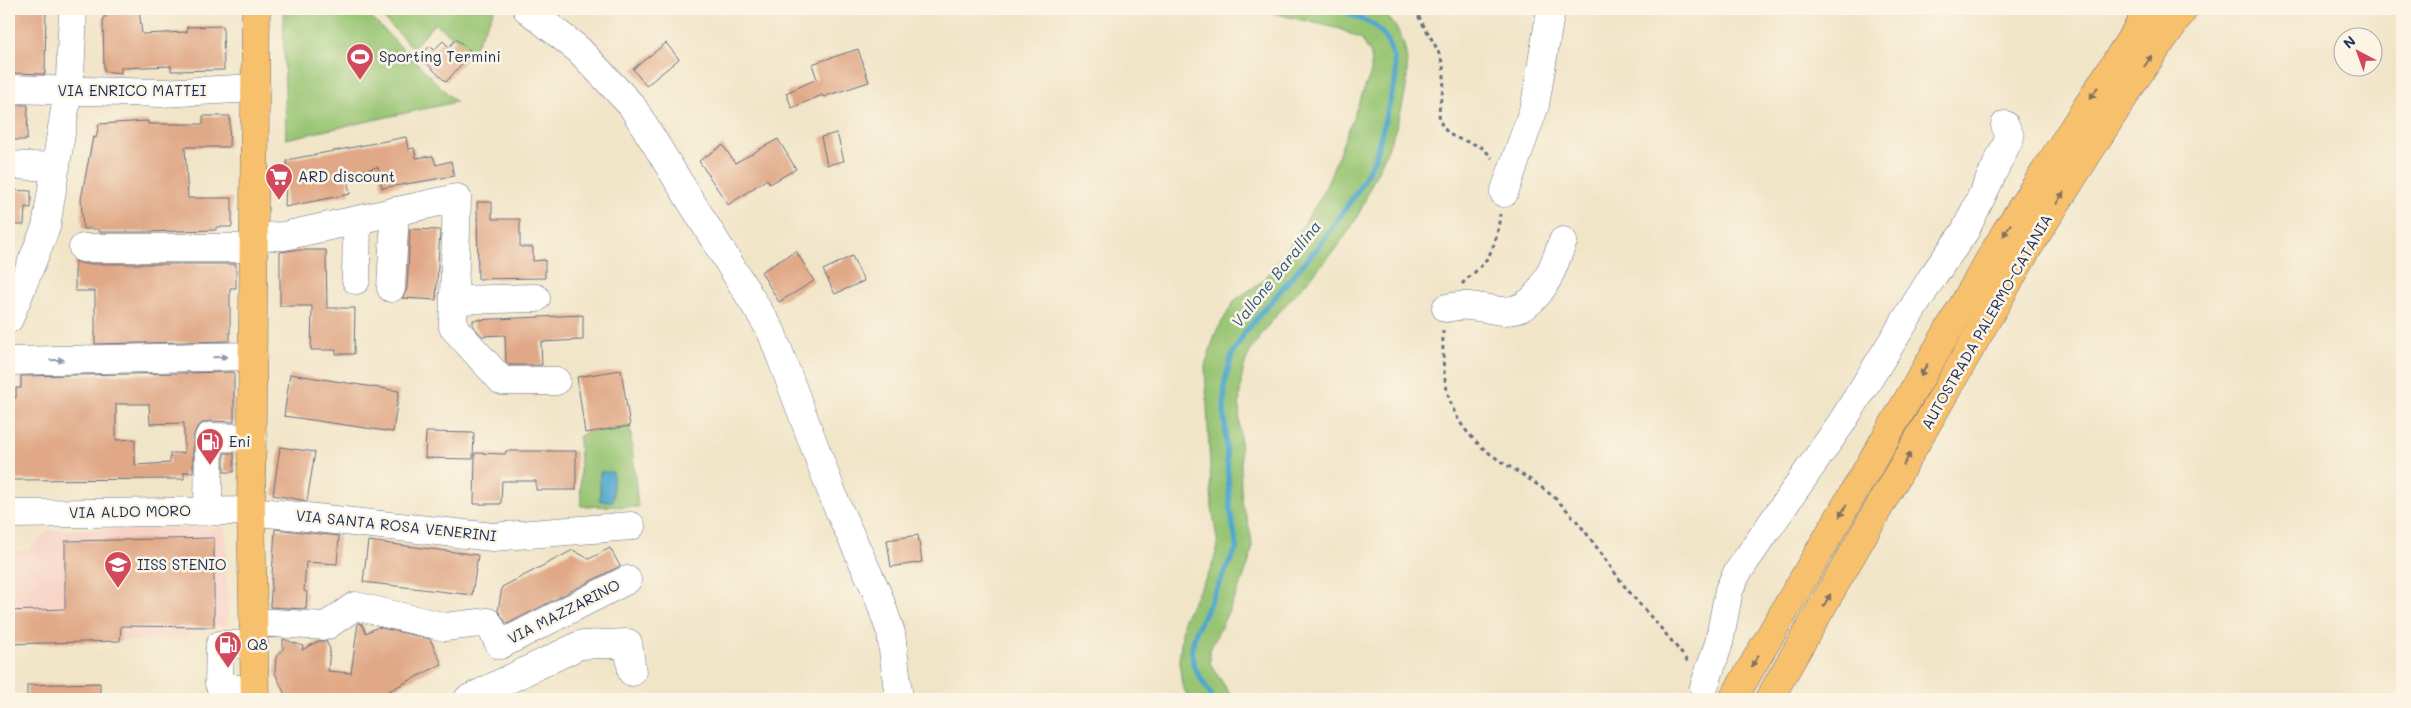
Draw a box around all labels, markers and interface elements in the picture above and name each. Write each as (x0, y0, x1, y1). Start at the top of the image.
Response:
north arrow (2334, 28, 2384, 78)
text: N (2339, 31, 2359, 52)
sports icon: Sporting Termini (345, 42, 375, 81)
place label: Sporting Termini (379, 46, 501, 66)
one-way arrow (2143, 54, 2153, 68)
street label: VIA ENRICO MATTEI (58, 80, 207, 100)
one-way arrow (2089, 86, 2098, 100)
supermarket icon: ARD discount (264, 162, 294, 201)
place label: ARD discount (298, 166, 395, 186)
one-way arrow (2055, 191, 2065, 205)
street label: AUTOSTRADA PALERMO-CATANIA (1916, 210, 2056, 433)
water label: Vallone Barallina (1226, 216, 1325, 331)
one-way arrow (2002, 224, 2011, 237)
one-way arrow (212, 353, 228, 361)
one-way arrow (50, 356, 66, 364)
one-way arrow (1920, 364, 1929, 377)
fuel station icon: Eni (195, 427, 225, 466)
place label: Eni (229, 431, 251, 451)
one-way arrow (1903, 451, 1911, 466)
street label: VIA ALDO MORO (69, 500, 191, 522)
one-way arrow (1838, 504, 1847, 517)
street label: VIA SANTA ROSA VENERINI (295, 505, 498, 546)
school or university icon: IISS STENIO (103, 550, 133, 589)
place label: IISS STENIO (137, 554, 227, 574)
street label: VIA MAZZARINO (504, 574, 623, 648)
one-way arrow (1822, 593, 1831, 607)
fuel station icon: Q8 (213, 630, 243, 669)
place label: Q8 (247, 634, 268, 654)
one-way arrow (1750, 655, 1759, 668)

